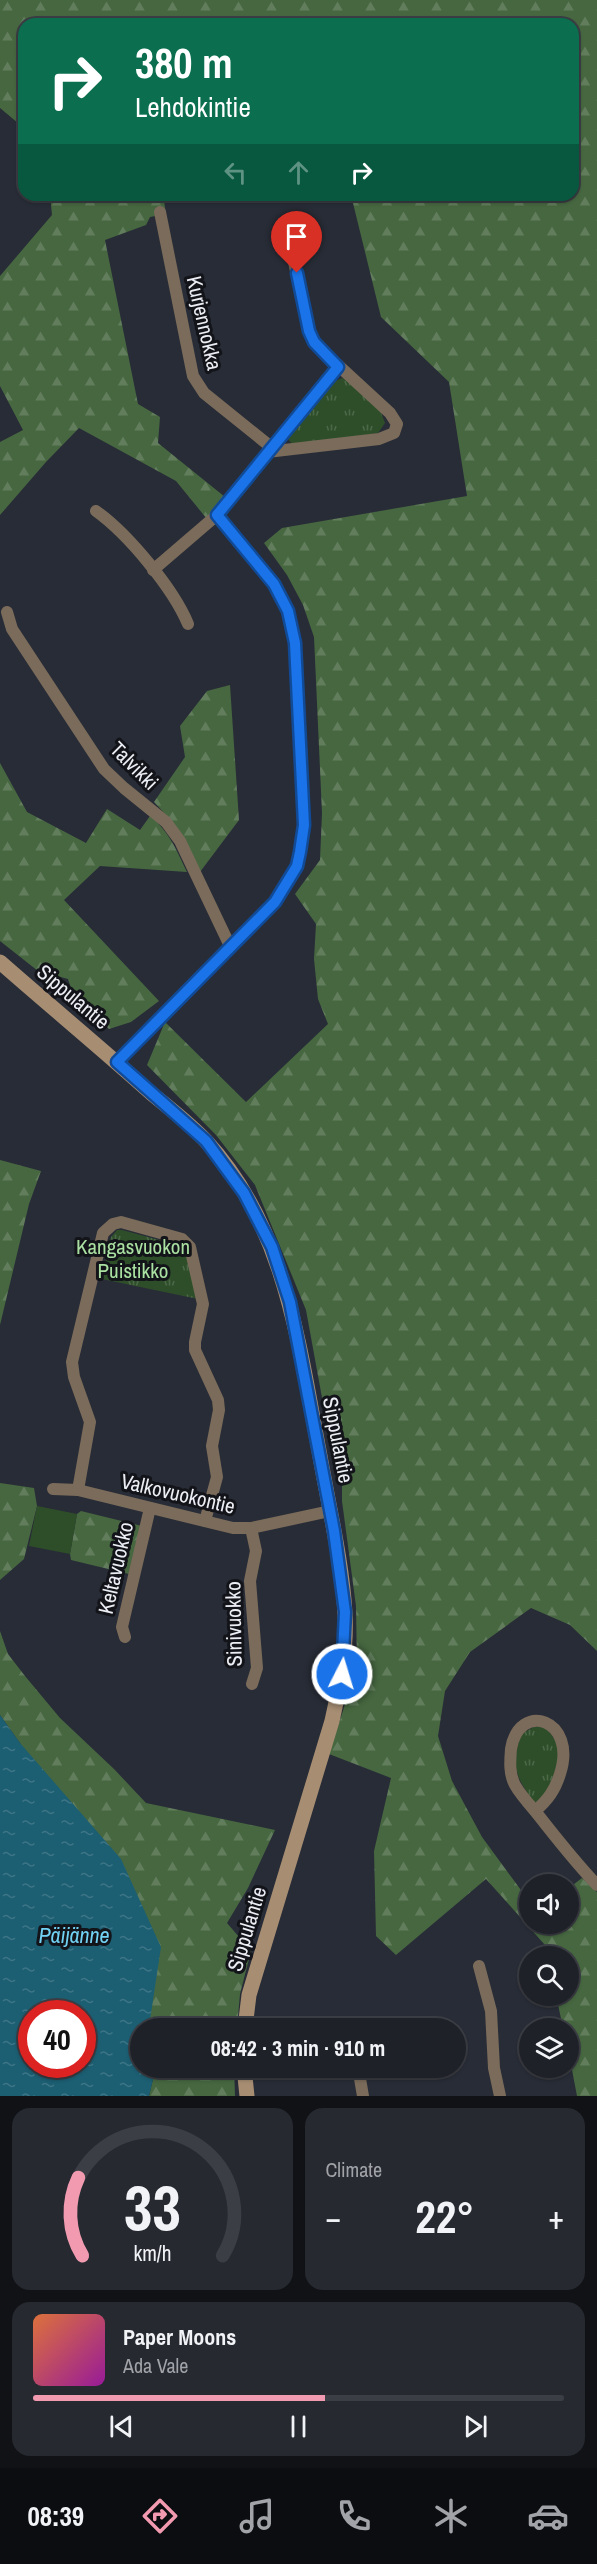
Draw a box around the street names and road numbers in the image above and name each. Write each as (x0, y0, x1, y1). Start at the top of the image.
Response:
street label: Kurjennokka (180, 273, 229, 373)
street label: Talvikki (104, 735, 165, 796)
street label: Sippulantie (31, 958, 116, 1036)
street label: Sippulantie (316, 1394, 361, 1485)
street label: Valkovuokontie (118, 1466, 238, 1521)
street label: Keltavuokko (91, 1519, 140, 1617)
street label: Sinivuokko (218, 1581, 249, 1667)
street label: Sippulantie (220, 1883, 273, 1975)

